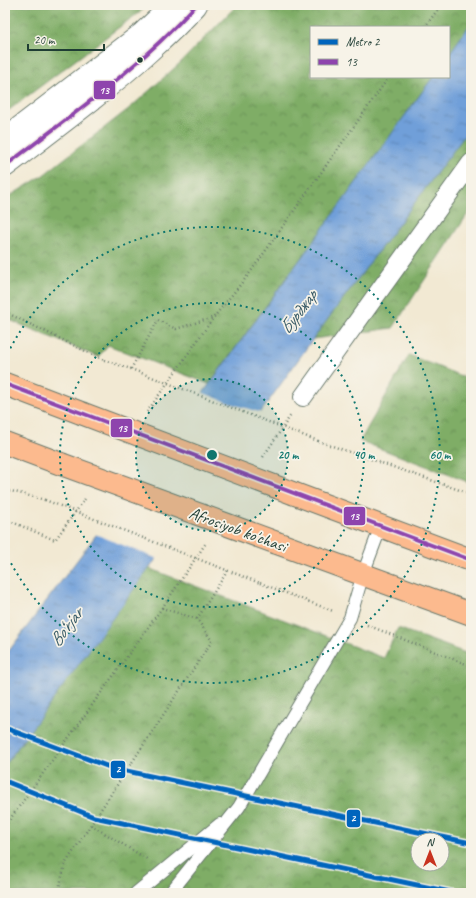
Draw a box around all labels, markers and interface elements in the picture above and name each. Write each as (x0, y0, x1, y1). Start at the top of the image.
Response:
scale bar (28, 26, 104, 52)
legend (310, 26, 450, 78)
text: 20 m (34, 32, 56, 48)
text: Metro 2 (346, 34, 381, 50)
text: 13 (346, 54, 358, 70)
unlabelled marker (135, 55, 145, 65)
line badge: 13 (93, 80, 116, 100)
text: 13 (99, 83, 110, 97)
water label: Бурджар (274, 284, 323, 338)
line badge: 13 (110, 418, 133, 438)
text: 13 (117, 421, 128, 435)
text: 20 m (278, 447, 299, 463)
text: 40 m (354, 447, 375, 463)
text: 60 m (430, 447, 452, 463)
centre of rings (205, 448, 219, 462)
street label: Afrosiyob ko'chasi (186, 502, 291, 557)
line badge: 13 (343, 506, 366, 526)
text: 13 (349, 509, 360, 523)
water label: Bo‘rjar (44, 601, 90, 651)
line badge: 2 (110, 760, 126, 779)
text: 2 (116, 762, 122, 776)
line badge: 2 (346, 809, 361, 828)
text: 2 (351, 811, 357, 825)
north arrow (410, 832, 450, 872)
text: N (427, 835, 436, 849)

